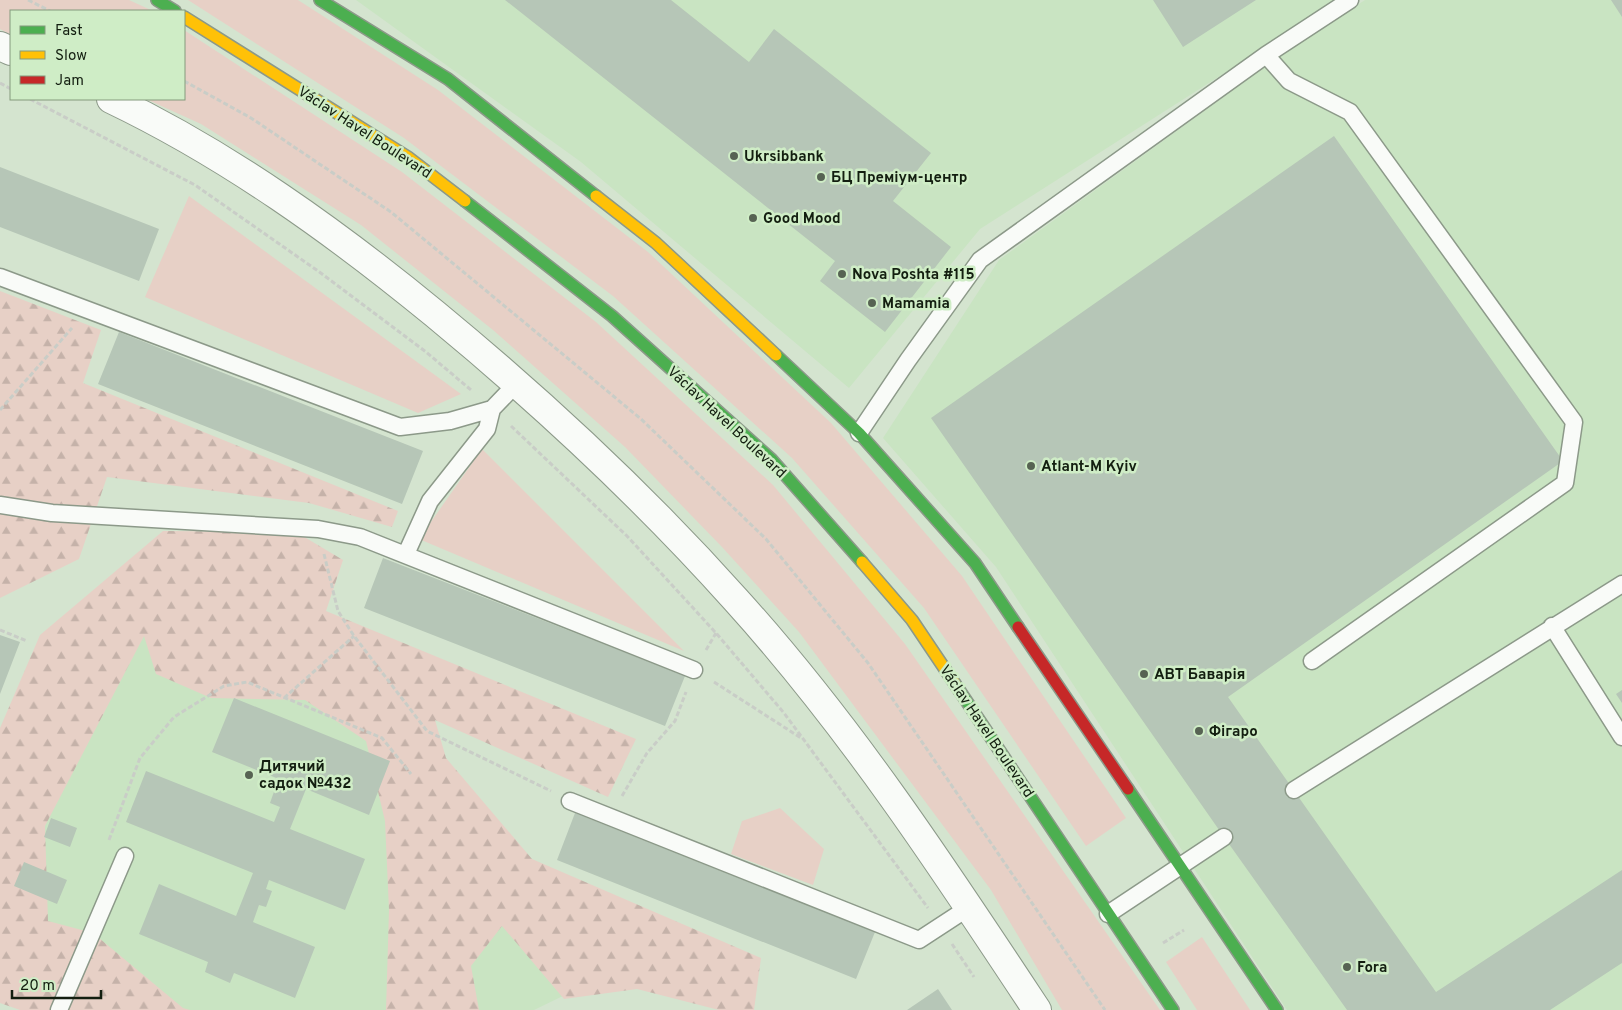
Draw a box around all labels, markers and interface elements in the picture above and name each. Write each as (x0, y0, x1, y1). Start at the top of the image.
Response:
legend (10, 10, 185, 100)
text: Fast (55, 22, 83, 41)
text: Slow (55, 47, 87, 66)
text: Jam (55, 72, 84, 91)
street label: Václav Havel Boulevard (294, 83, 435, 184)
place label: Ukrsibbank (744, 148, 824, 167)
marker: Ukrsibbank (728, 150, 740, 162)
place label: БЦ Преміум-центр (831, 169, 967, 188)
marker: БЦ Преміум-центр (815, 171, 827, 183)
place label: Good Mood (763, 210, 841, 229)
marker: Good Mood (747, 212, 759, 224)
place label: Nova Poshta #115 (852, 266, 975, 285)
marker: Nova Poshta #115 (836, 268, 848, 280)
place label: Mamamia (882, 295, 950, 314)
marker: Mamamia (866, 297, 878, 309)
street label: Václav Havel Boulevard (662, 363, 790, 483)
place label: Atlant-M Kyiv (1041, 458, 1137, 477)
marker: Atlant-M Kyiv (1025, 460, 1037, 472)
street label: Václav Havel Boulevard (934, 662, 1037, 802)
place label: АВТ Баварія (1154, 666, 1245, 685)
marker: АВТ Баварія (1138, 668, 1150, 680)
place label: Фігаро (1209, 723, 1258, 742)
marker: Фігаро (1193, 725, 1205, 737)
place label: Дитячий садок №432 (259, 758, 351, 794)
marker: Дитячий садок №432 (243, 769, 255, 781)
place label: Fora (1357, 959, 1387, 978)
marker: Fora (1341, 961, 1353, 973)
scale bar (12, 968, 101, 1000)
text: 20 m (20, 977, 55, 996)

